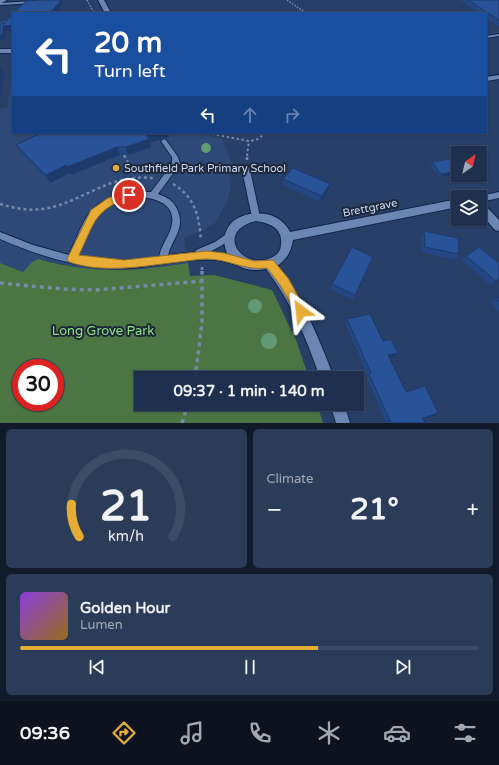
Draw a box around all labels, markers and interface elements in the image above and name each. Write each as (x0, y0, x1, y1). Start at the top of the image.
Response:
text: 20 m (94, 26, 162, 60)
icon: left (28, 28, 80, 80)
text: Turn left (94, 60, 166, 82)
icon: left (197, 104, 219, 126)
icon: ahead (239, 104, 261, 126)
icon: right (281, 104, 303, 126)
north arrow (451, 146, 487, 182)
map controls (451, 146, 487, 226)
place label: Southfield Park Primary School (124, 162, 286, 175)
marker: Southfield Park Primary School (111, 163, 121, 173)
pin (112, 178, 146, 212)
icon: arrive (118, 184, 140, 206)
button: layers (451, 190, 487, 226)
street label: Brettgrave (342, 196, 398, 220)
position arrow (280, 290, 322, 332)
park label: Long Grove Park (52, 323, 154, 339)
speed limit sign: 30 (12, 359, 64, 411)
text: 09:37 · 1 min · 140 m (174, 382, 324, 400)
text: Climate (267, 471, 313, 487)
text: 21 (100, 481, 152, 531)
text: 21° (350, 491, 399, 528)
text: − (267, 497, 282, 523)
text: + (467, 497, 479, 523)
text: km/h (108, 527, 144, 544)
text: Golden Hour (80, 599, 170, 617)
text: Lumen (80, 617, 123, 633)
icon: previous (86, 656, 108, 678)
icon: pause (239, 656, 261, 678)
icon: next (392, 656, 414, 678)
icon: directions (110, 719, 138, 747)
icon: music (178, 719, 206, 747)
icon: phone (246, 719, 274, 747)
icon: climate (315, 719, 343, 747)
icon: car (383, 719, 411, 747)
icon: filters (451, 719, 479, 747)
text: 09:36 (20, 722, 70, 744)

